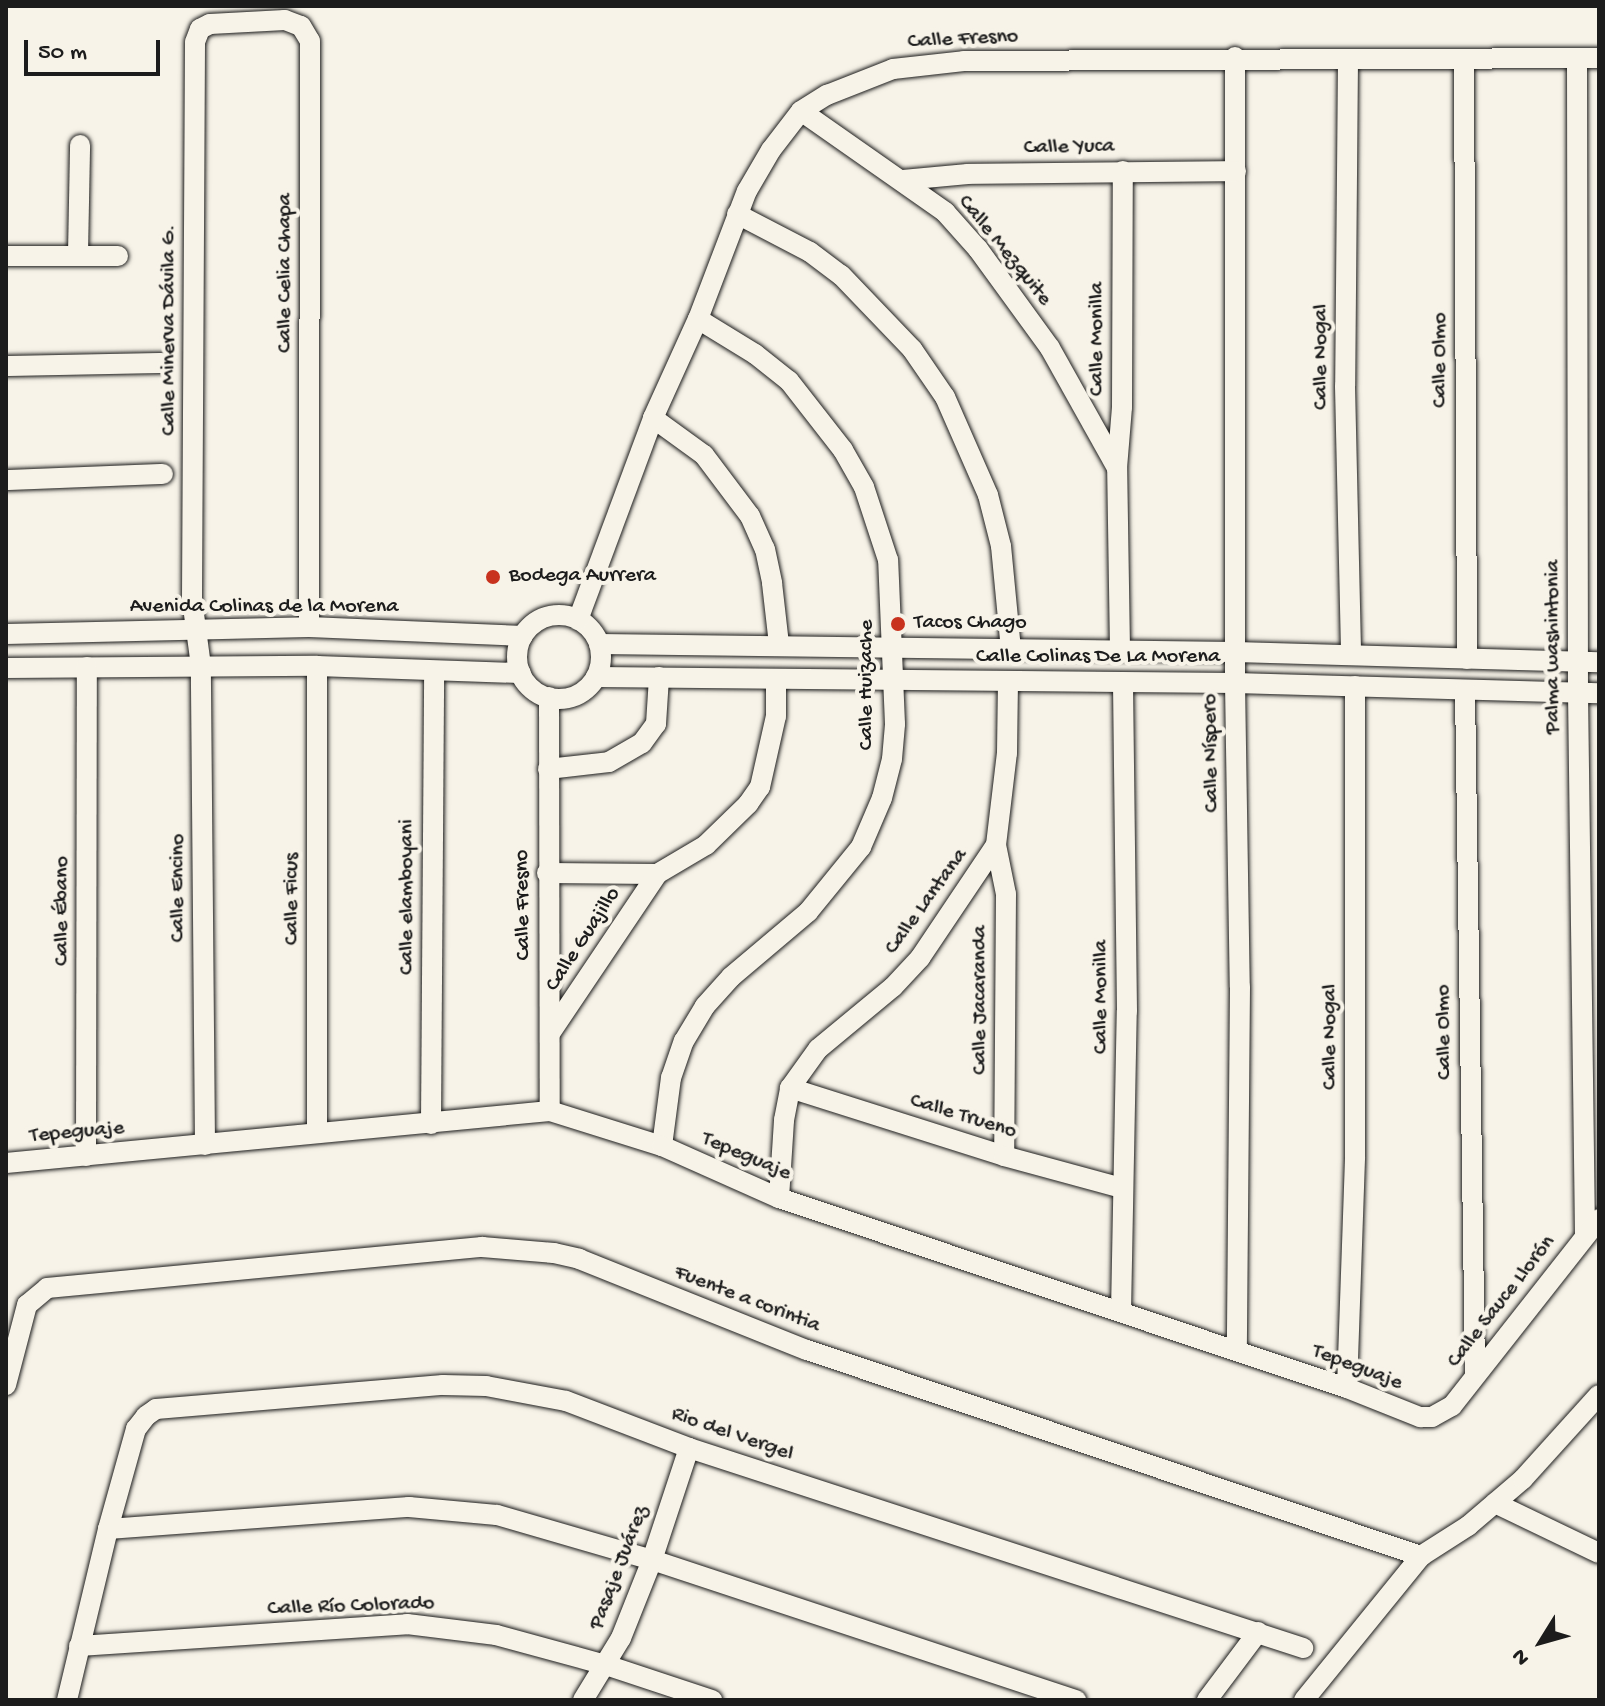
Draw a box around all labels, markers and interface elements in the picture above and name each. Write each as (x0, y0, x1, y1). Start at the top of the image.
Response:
scale bar (28, 24, 164, 74)
street label: Calle Fresno (907, 24, 1019, 56)
text: 50 m (38, 39, 87, 68)
street label: Calle Yuca (1023, 134, 1115, 162)
street label: Calle Mezquite (951, 190, 1057, 312)
street label: Calle Celia Chapa (273, 193, 299, 353)
street label: Calle Minerva Dávila G. (157, 224, 183, 436)
street label: Calle Monilla (1085, 282, 1111, 396)
street label: Calle Nogal (1309, 304, 1335, 410)
street label: Calle Olmo (1428, 312, 1454, 408)
street label: Palma washintonia (1541, 560, 1567, 734)
place label: Bodega Aurrera (509, 564, 656, 590)
marker: Bodega Aurrera (484, 568, 502, 586)
street label: Avenida Colinas de la Morena (130, 595, 398, 621)
place label: Tacos Chago (914, 611, 1027, 637)
marker: Tacos Chago (889, 615, 907, 633)
street label: Calle Huizache (855, 620, 881, 750)
street label: Calle Colinas De La Morena (976, 645, 1220, 671)
street label: Calle Níspero (1198, 693, 1226, 813)
street label: Calle elamboyani (395, 819, 421, 975)
street label: Calle Encino (166, 834, 192, 942)
street label: Calle Lantana (880, 844, 974, 960)
street label: Calle Fresno (510, 849, 538, 961)
street label: Calle Ficus (280, 853, 306, 945)
street label: Calle Ébano (50, 856, 76, 966)
street label: Calle Guajillo (540, 883, 628, 997)
street label: Calle Jacaranda (968, 925, 994, 1075)
street label: Calle Monilla (1089, 940, 1115, 1054)
street label: Calle Nogal (1318, 984, 1344, 1090)
street label: Calle Olmo (1431, 984, 1459, 1080)
street label: Calle Trueno (906, 1088, 1020, 1146)
street label: Tepeguaje (29, 1116, 125, 1150)
street label: Tepeguaje (697, 1126, 795, 1188)
street label: Calle Sauce Llorón (1442, 1230, 1562, 1374)
street label: Fuente a corintia (670, 1260, 824, 1340)
street label: Tepeguaje (1308, 1339, 1406, 1397)
street label: Rio del Vergel (668, 1402, 796, 1468)
street label: Pasaje Juárez (584, 1502, 656, 1634)
street label: Calle Río Colorado (267, 1591, 435, 1623)
north arrow (1501, 1602, 1581, 1682)
text: N (1507, 1643, 1537, 1670)

